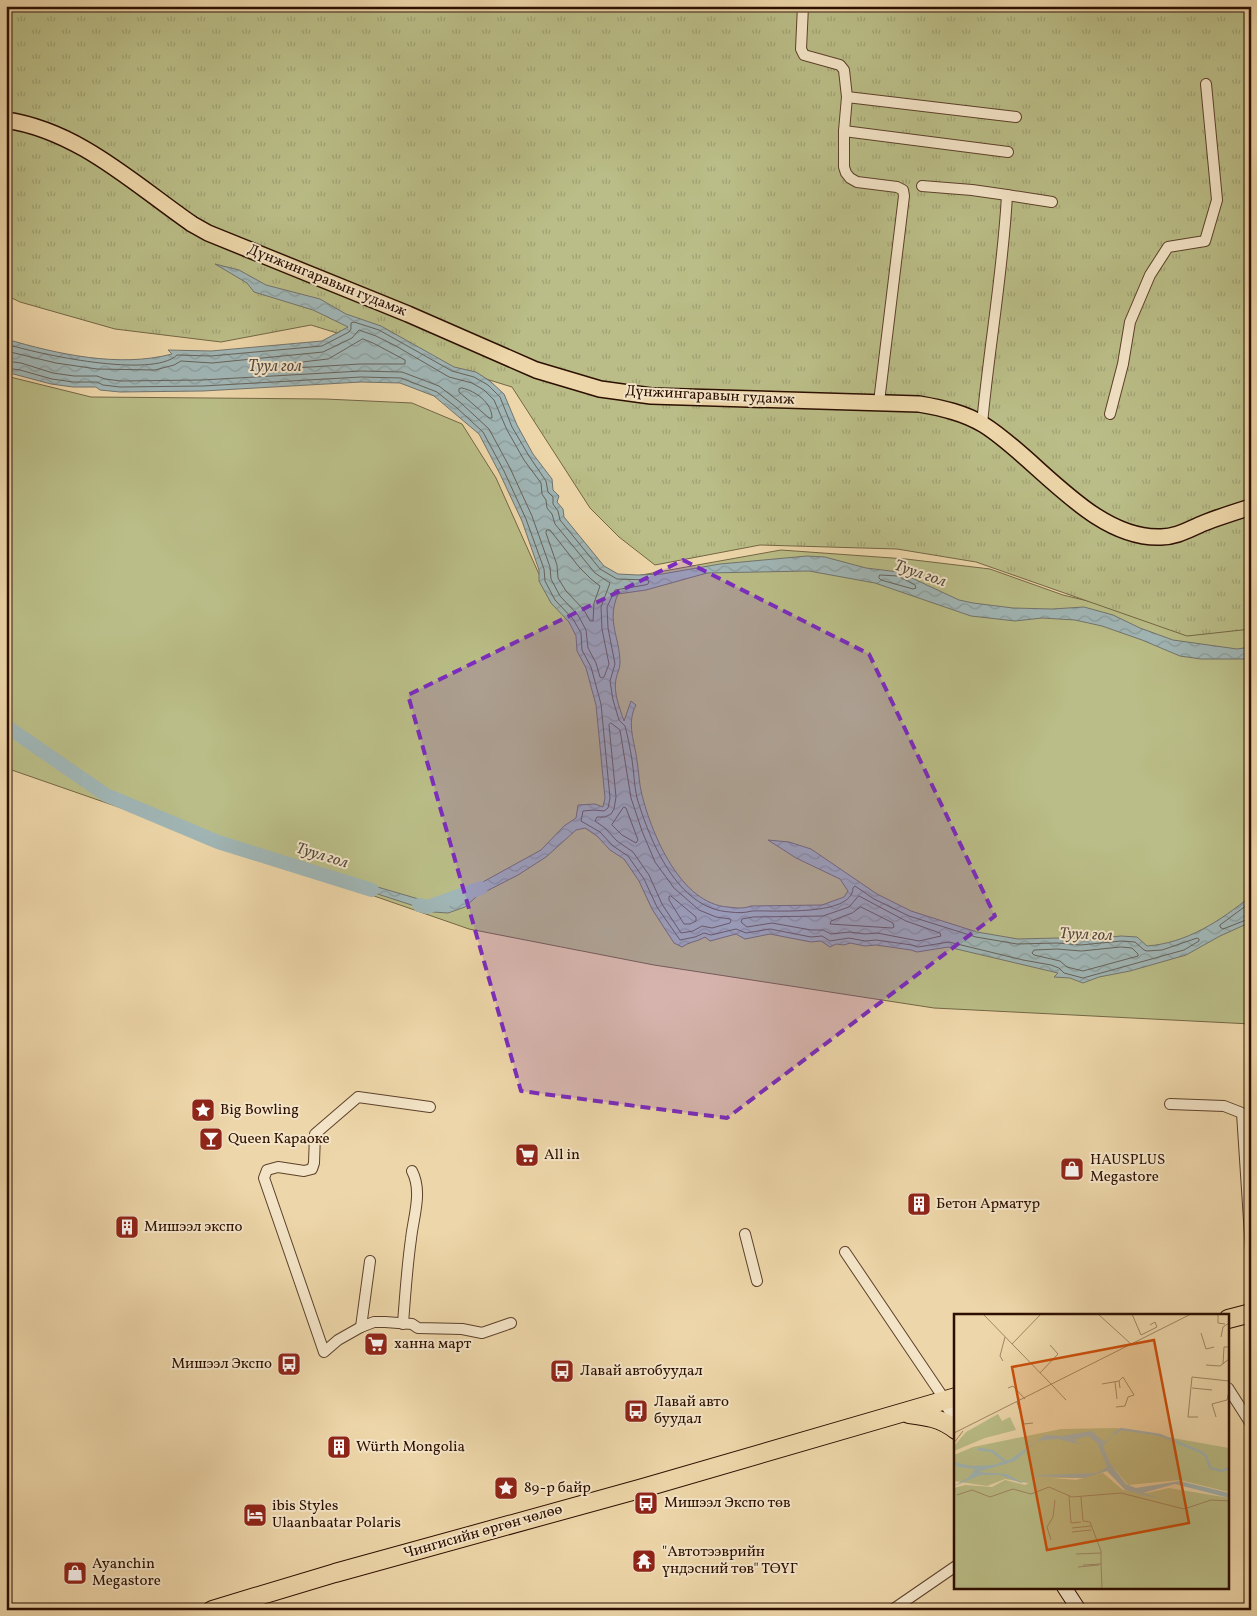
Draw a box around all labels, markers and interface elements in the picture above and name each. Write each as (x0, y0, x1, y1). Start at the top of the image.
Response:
street label: Дүнжингаравын гудамж (244, 239, 410, 323)
water label: Туул гол (248, 356, 302, 378)
street label: Дүнжингаравын гудамж (625, 381, 796, 411)
water label: Туул гол (891, 555, 949, 593)
water label: Туул гол (293, 838, 351, 874)
water label: Туул гол (1059, 923, 1113, 947)
place icon: Big Bowling (190, 1097, 216, 1123)
place label: Big Bowling (220, 1100, 299, 1121)
bar icon: Queen Караоке (198, 1126, 224, 1152)
place label: Queen Караоке (228, 1129, 330, 1150)
supermarket icon: All in (514, 1142, 540, 1168)
place label: All in (544, 1145, 580, 1166)
place label: HAUSPLUS Megastore (1090, 1150, 1165, 1188)
shop icon: HAUSPLUS Megastore (1059, 1156, 1085, 1182)
building icon: Бетон Арматур (906, 1191, 932, 1217)
place label: Бетон Арматур (936, 1194, 1040, 1215)
building icon: Мишээл экспо (114, 1214, 140, 1240)
place label: Мишээл экспо (144, 1217, 242, 1238)
inset map (954, 1314, 1230, 1588)
supermarket icon: ханна март (363, 1331, 389, 1357)
place label: ханна март (394, 1334, 472, 1355)
bus stop icon: Мишээл Экспо (276, 1351, 302, 1377)
place label: Мишээл Экспо (171, 1354, 272, 1375)
bus stop icon: Лавай автобуудал (549, 1358, 575, 1384)
place label: Лавай автобуудал (580, 1361, 703, 1382)
place label: Лавай авто буудал (654, 1392, 729, 1430)
bus stop icon: Лавай авто буудал (623, 1398, 649, 1424)
building icon: Würth Mongolia (326, 1434, 352, 1460)
place label: Würth Mongolia (356, 1437, 465, 1458)
place icon: 89-р байр (493, 1475, 519, 1501)
place label: 89-р байр (524, 1478, 591, 1499)
bus stop icon: Мишээл Экспо төв (633, 1490, 659, 1516)
place label: Мишээл Экспо төв (664, 1493, 791, 1514)
place label: ibis Styles Ulaanbaatar Polaris (272, 1496, 401, 1534)
street label: Чингисийн өргөн чөлөө (401, 1499, 565, 1565)
hotel icon: ibis Styles Ulaanbaatar Polaris (242, 1502, 268, 1528)
place label: "Автотээврийн үндэсний төв" ТӨҮГ (662, 1542, 798, 1580)
temple icon: "Автотээврийн үндэсний төв" ТӨҮГ (631, 1548, 657, 1574)
place label: Ayanchin Megastore (92, 1554, 161, 1592)
shop icon: Ayanchin Megastore (62, 1560, 88, 1586)

